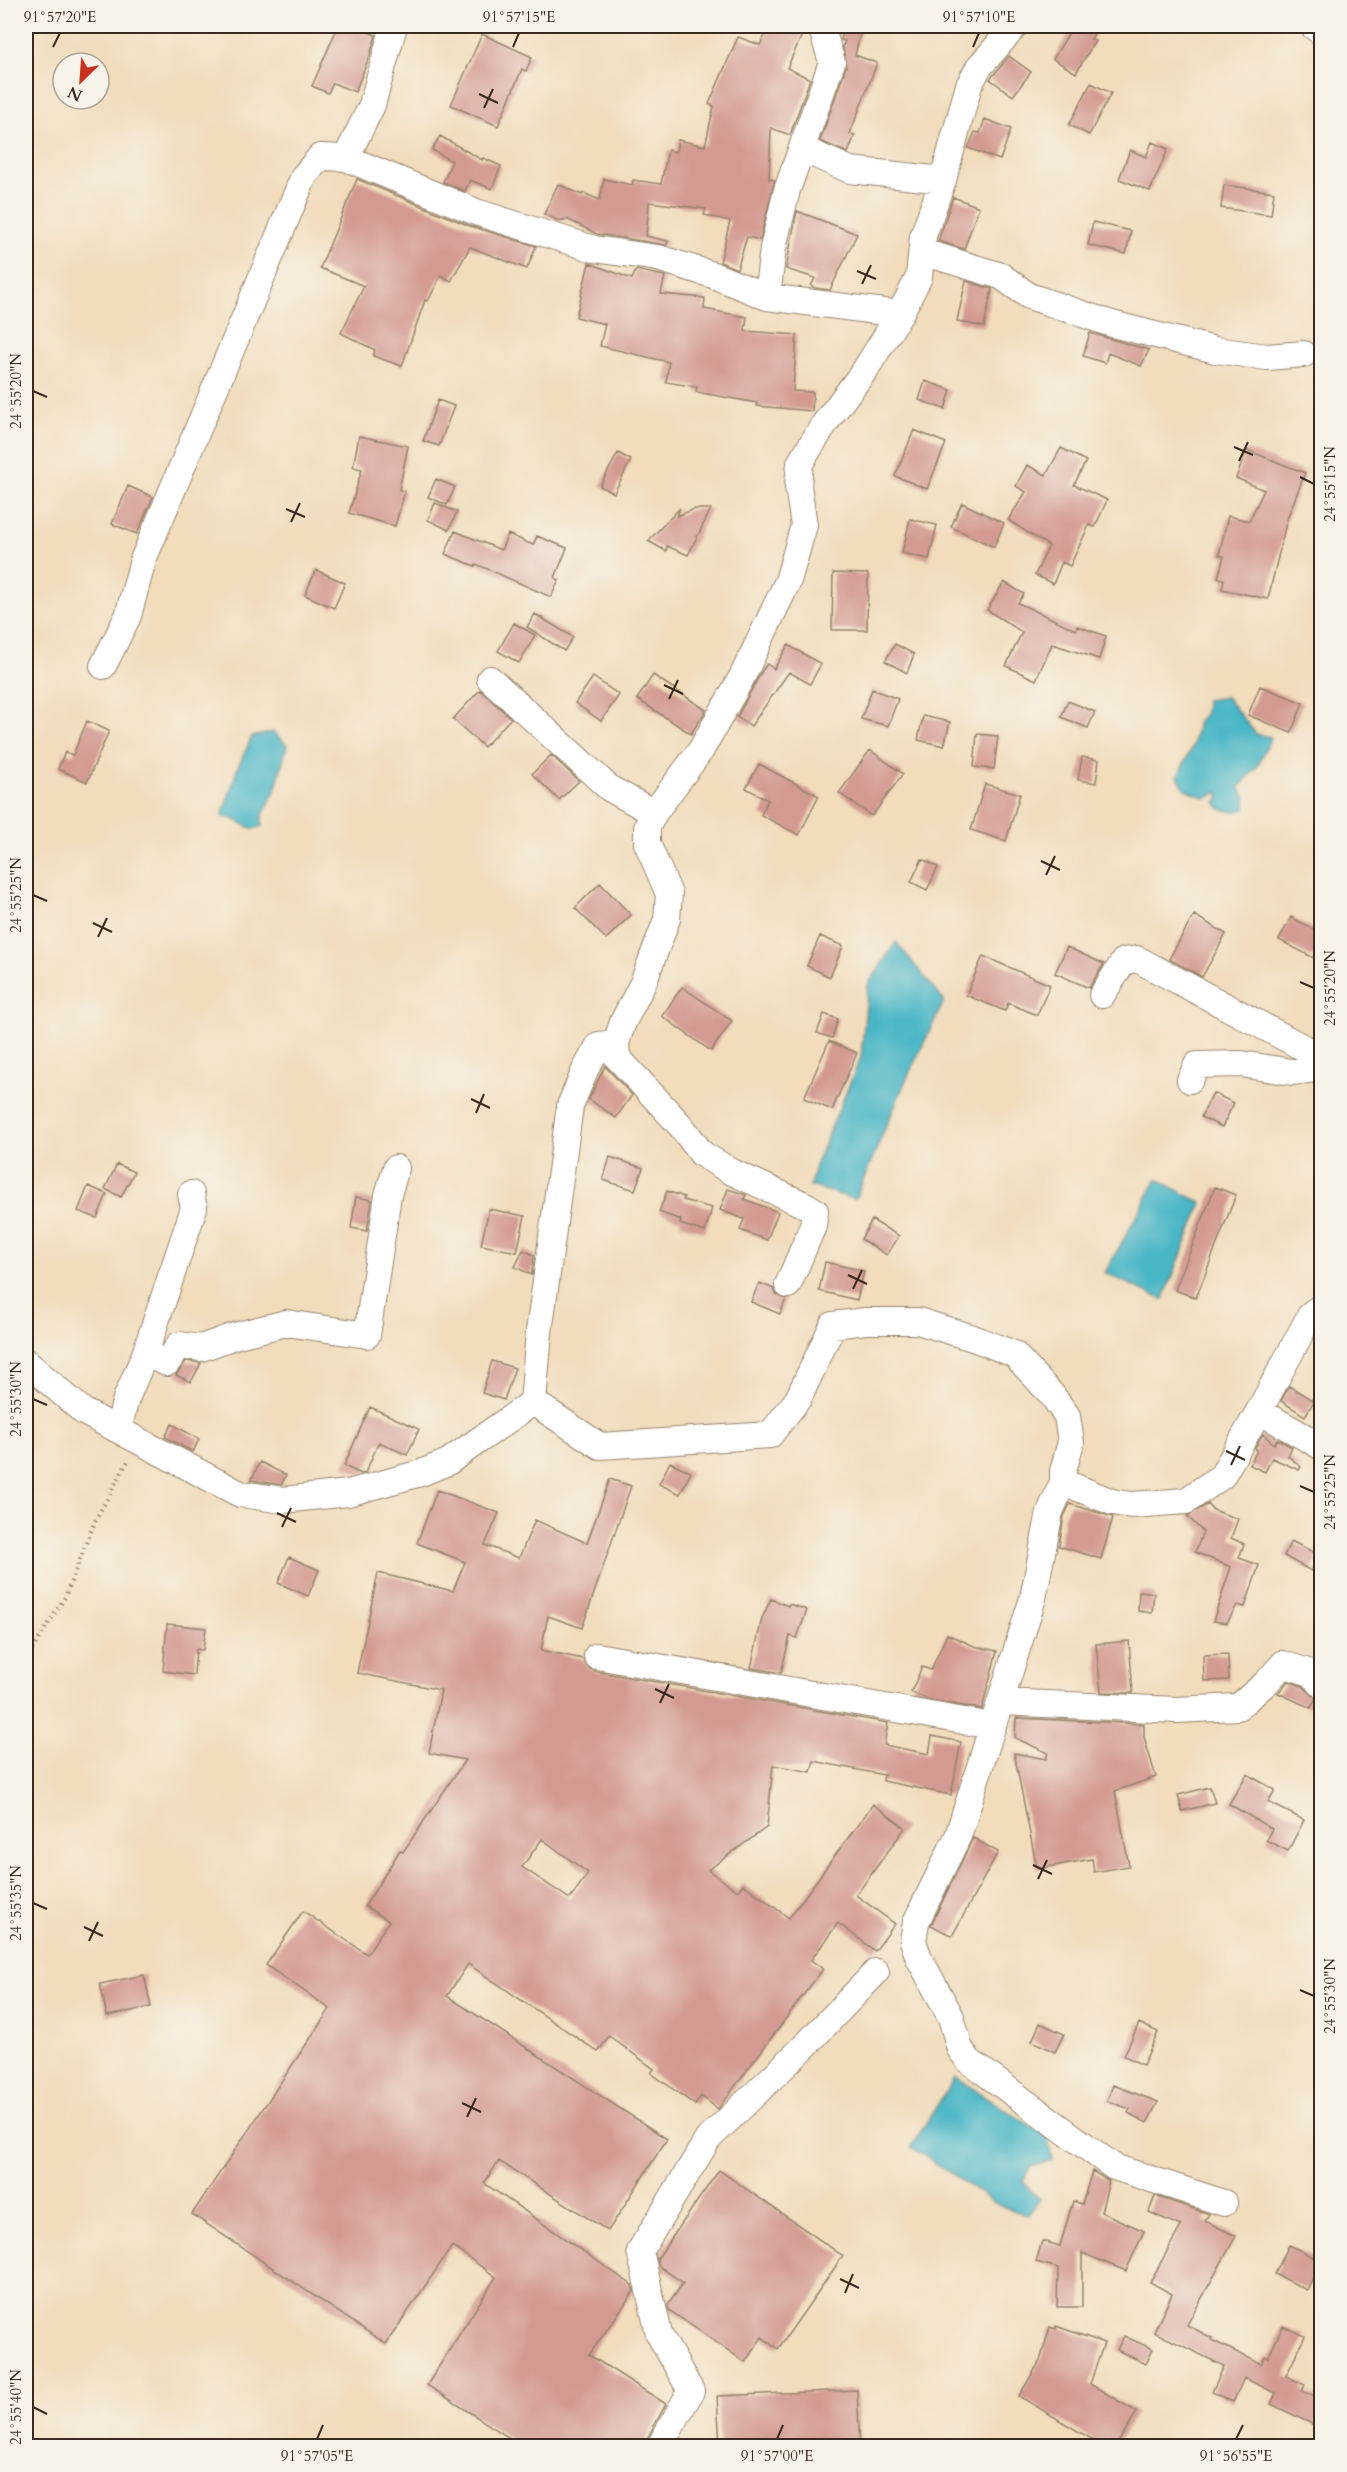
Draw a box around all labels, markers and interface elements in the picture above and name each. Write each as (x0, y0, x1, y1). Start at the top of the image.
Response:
text: 91°57'20"E (24, 7, 96, 27)
text: 91°57'15"E (483, 7, 555, 27)
text: 91°57'10"E (943, 7, 1015, 27)
north arrow (51, 51, 111, 111)
text: N (64, 81, 86, 107)
text: 24°55'20"N (6, 353, 26, 429)
text: 24°55'15"N (1320, 446, 1340, 522)
text: 24°55'25"N (6, 857, 26, 933)
text: 24°55'20"N (1320, 950, 1340, 1026)
text: 24°55'30"N (6, 1361, 26, 1437)
text: 24°55'25"N (1320, 1454, 1340, 1530)
text: 24°55'35"N (6, 1865, 26, 1941)
text: 24°55'30"N (1320, 1958, 1340, 2034)
text: 24°55'40"N (6, 2369, 26, 2445)
text: 91°57'05"E (281, 2446, 353, 2466)
text: 91°57'00"E (741, 2446, 813, 2466)
text: 91°56'55"E (1200, 2446, 1272, 2466)

